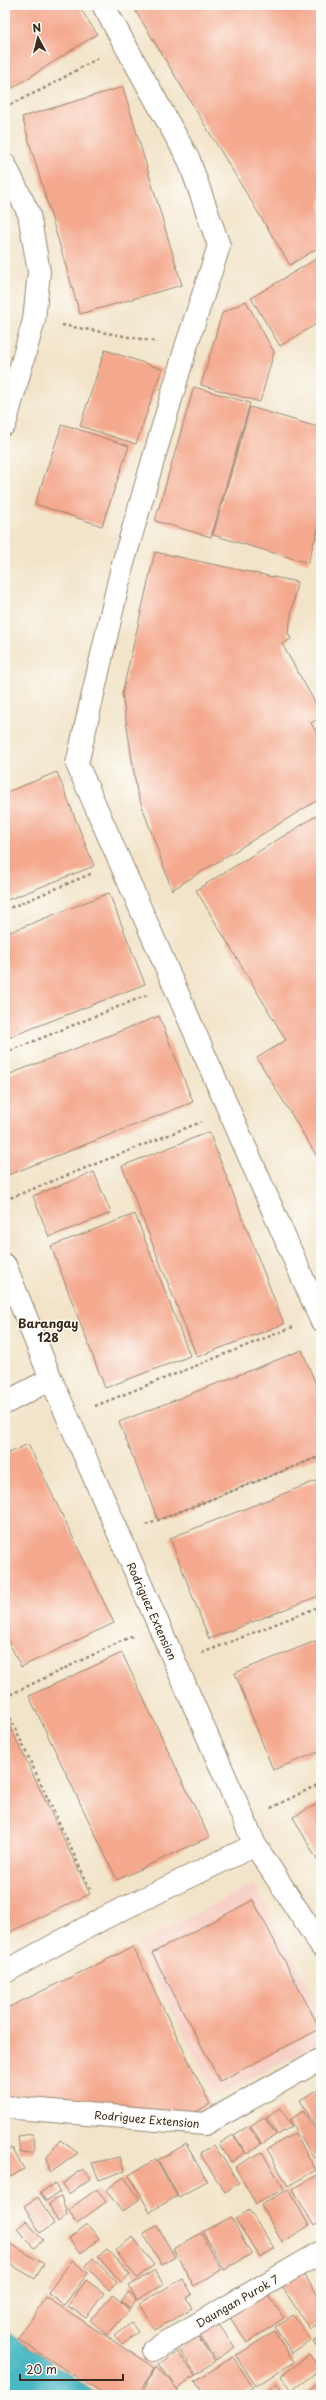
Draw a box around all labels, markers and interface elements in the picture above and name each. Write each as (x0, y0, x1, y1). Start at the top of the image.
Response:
north arrow (18, 18, 58, 58)
text: N (31, 19, 42, 37)
district label: Barangay 128 (18, 1314, 78, 1346)
street label: Rodriguez Extension (123, 1559, 181, 1663)
street label: Rodriguez Extension (94, 2106, 200, 2132)
street label: Daungan Purok 7 (192, 2270, 282, 2332)
scale bar (20, 2356, 123, 2382)
text: 20 m (26, 2360, 57, 2378)

